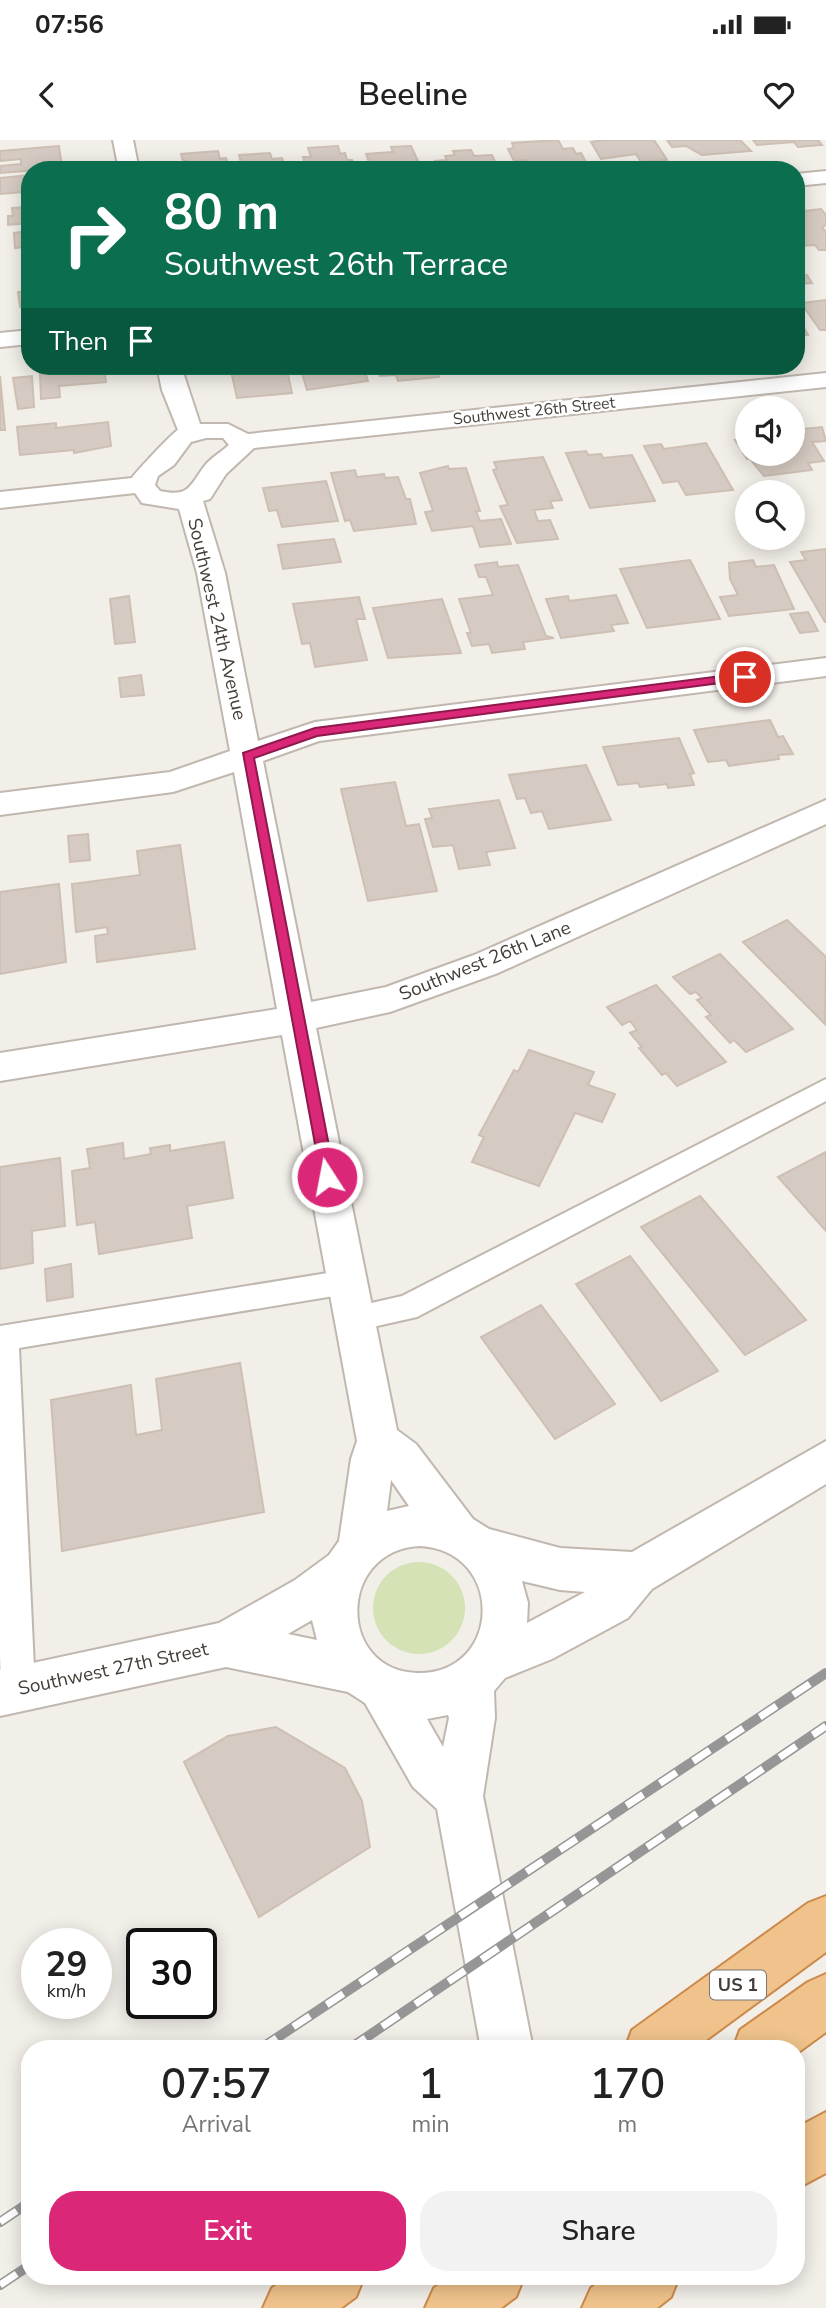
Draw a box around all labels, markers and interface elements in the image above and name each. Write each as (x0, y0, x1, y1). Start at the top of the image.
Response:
text: 07:56 (35, 7, 104, 42)
text: Beeline (358, 73, 468, 116)
icon: back (28, 76, 66, 114)
icon: heart (760, 76, 798, 114)
text: 80 m (164, 179, 279, 246)
icon: right (49, 189, 140, 280)
text: Southwest 26th Terrace (164, 243, 508, 286)
icon: arrive (122, 322, 160, 360)
text: Then (49, 324, 108, 359)
street label: Southwest 26th Street (452, 391, 617, 430)
map controls (735, 396, 805, 550)
button: sound (735, 396, 805, 466)
button: search (735, 480, 805, 550)
street label: Southwest 24th Avenue (181, 515, 253, 723)
pin (715, 647, 775, 707)
icon: arrive (726, 658, 764, 696)
street label: Southwest 26th Lane (395, 915, 575, 1007)
position arrow (290, 1140, 364, 1214)
street label: Southwest 27th Street (16, 1636, 211, 1702)
speed limit sign: 30 (126, 1928, 217, 2019)
text: 29 (45, 1941, 88, 1988)
road number: US 1 (710, 1970, 766, 1999)
text: km/h (47, 1979, 86, 2003)
text: 07:57 (161, 2056, 272, 2113)
text: 1 (418, 2056, 443, 2113)
text: 170 (589, 2056, 665, 2113)
text: Arrival (182, 2109, 251, 2140)
text: min (412, 2109, 450, 2140)
text: m (617, 2109, 637, 2140)
button: Exit (49, 2191, 406, 2271)
button: Share (420, 2191, 777, 2271)

